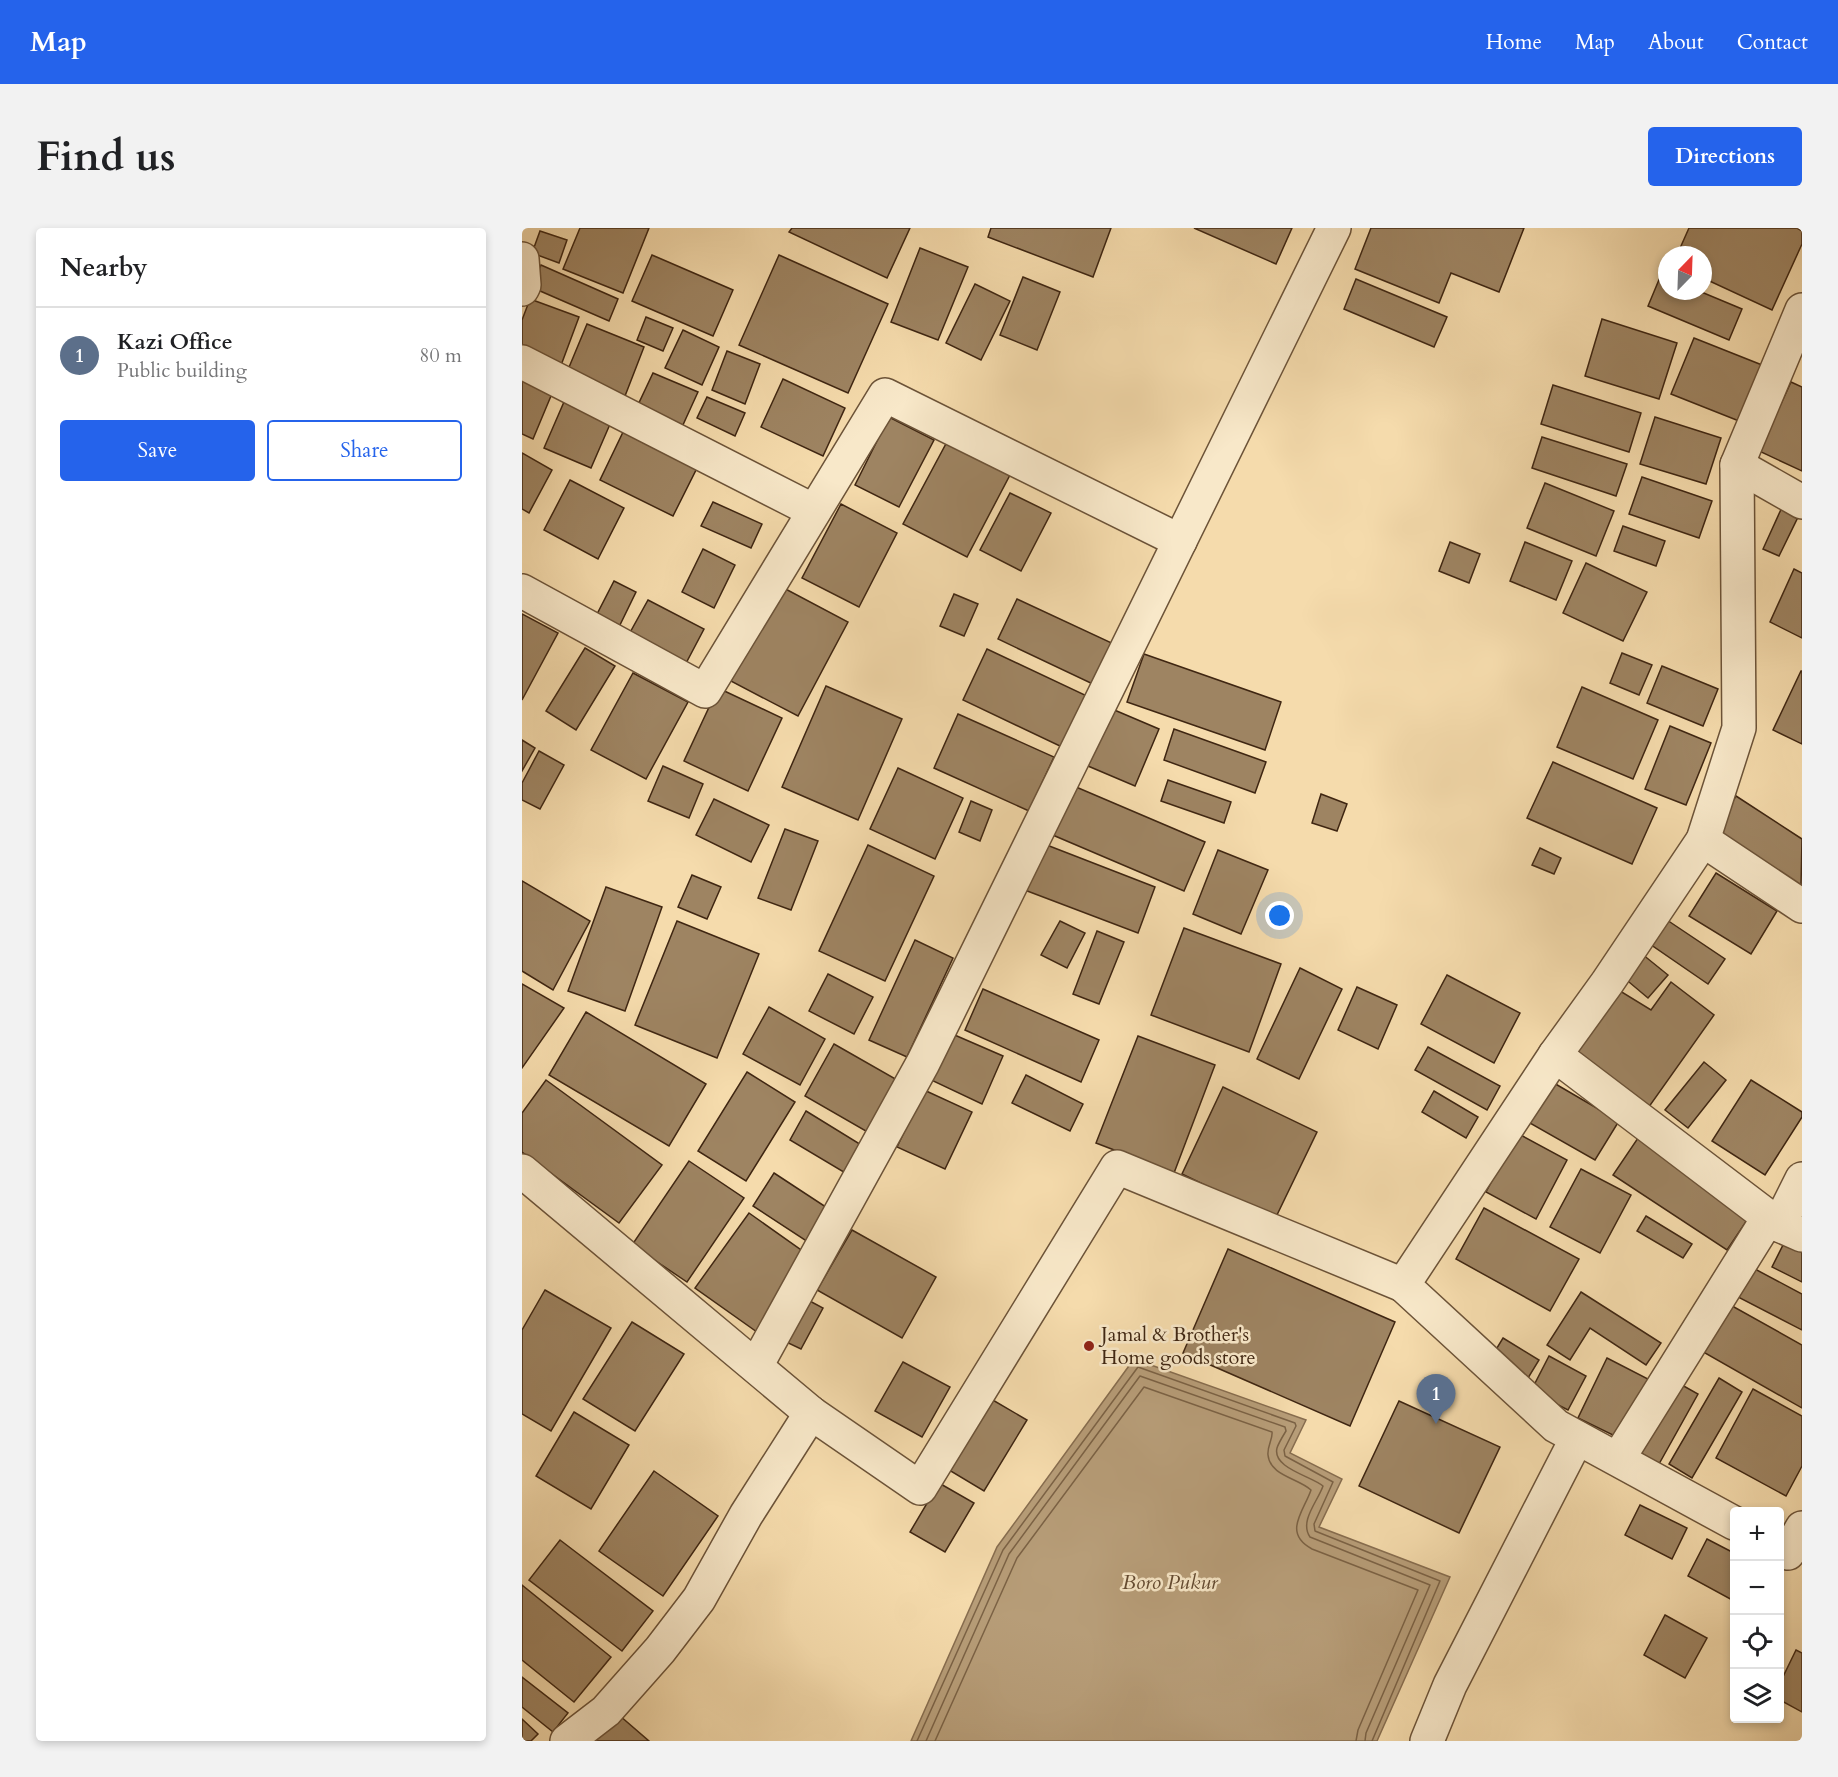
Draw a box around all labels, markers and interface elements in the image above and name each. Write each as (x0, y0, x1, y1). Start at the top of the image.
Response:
text: Map (30, 23, 87, 61)
text: Home (1486, 28, 1542, 57)
text: Map (1575, 28, 1615, 57)
text: About (1648, 28, 1704, 57)
text: Contact (1737, 28, 1808, 57)
button: Directions (1648, 127, 1802, 186)
text: Find us (36, 128, 176, 185)
north arrow (1658, 246, 1712, 300)
text: Nearby (60, 250, 148, 285)
text: Kazi Office (117, 327, 233, 357)
text: 1 (74, 342, 85, 369)
text: 80 m (419, 342, 462, 369)
text: Public building (117, 357, 247, 384)
button: Save (60, 420, 255, 481)
button: Share (267, 420, 462, 481)
your location (1265, 901, 1294, 930)
place label: Jamal & Brother's Home goods store (1098, 1321, 1256, 1371)
marker: Jamal & Brother's Home goods store (1082, 1339, 1096, 1353)
pin: 1 (1416, 1374, 1456, 1424)
map controls (1730, 1507, 1784, 1723)
button: + (1730, 1507, 1784, 1561)
button: − (1730, 1561, 1784, 1615)
water label: Boro Pukur (1122, 1568, 1219, 1597)
button: locate (1730, 1615, 1784, 1669)
button: layers (1730, 1669, 1784, 1723)

